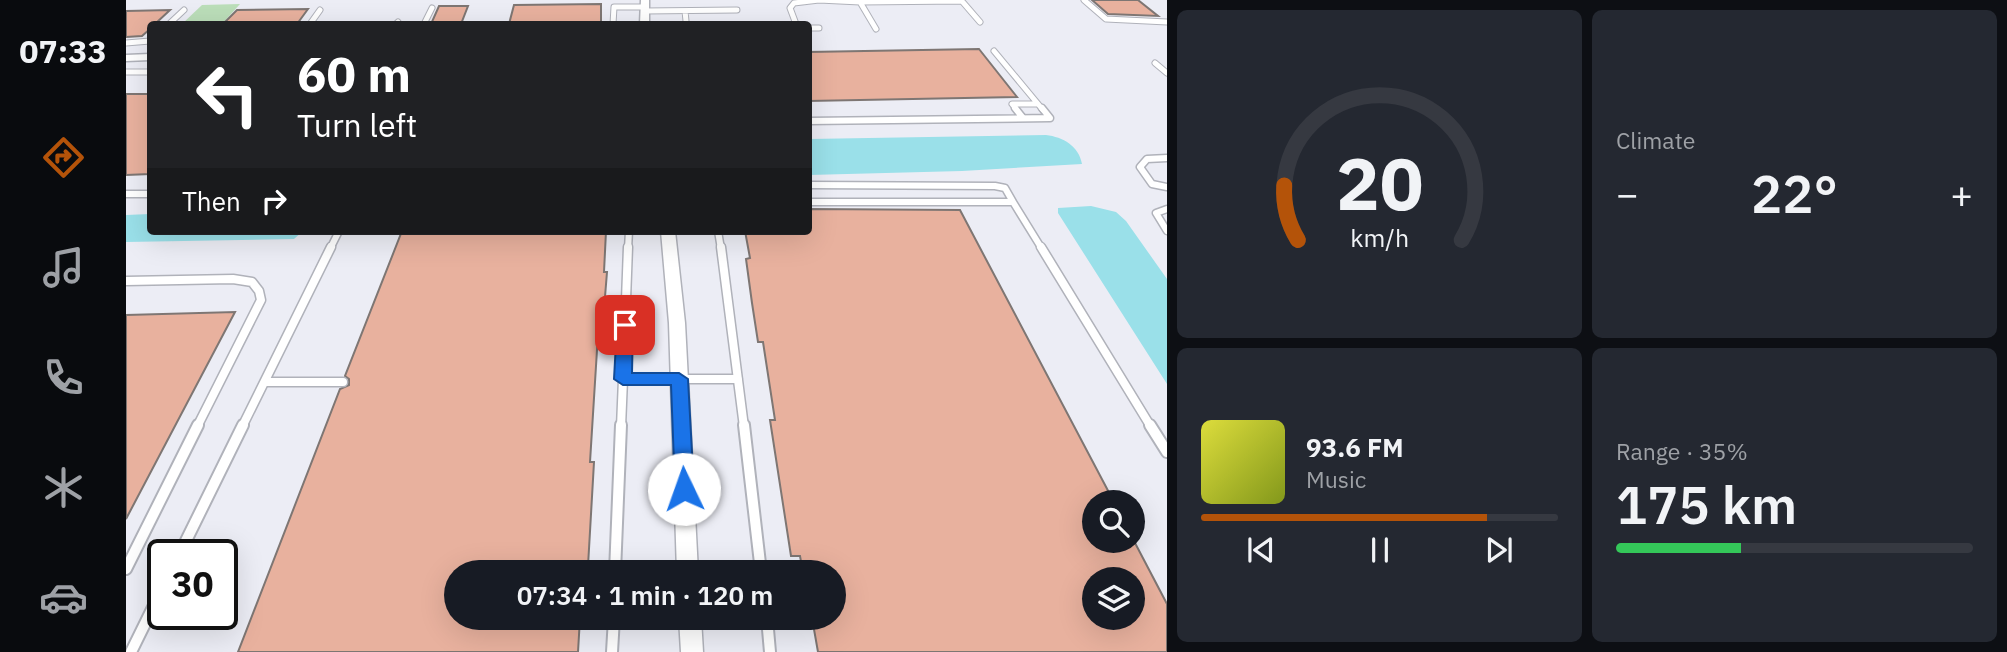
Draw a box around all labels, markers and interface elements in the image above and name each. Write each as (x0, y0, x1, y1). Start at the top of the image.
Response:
text: 07:33 (19, 30, 107, 72)
text: 60 m (297, 42, 411, 105)
icon: left (182, 49, 273, 140)
text: Turn left (297, 104, 417, 146)
text: Climate (1616, 125, 1695, 155)
icon: directions (39, 133, 88, 182)
text: 20 (1336, 135, 1423, 230)
text: 22° (1751, 160, 1838, 227)
text: − (1616, 169, 1639, 218)
text: + (1950, 169, 1973, 218)
icon: right (255, 182, 293, 220)
text: Then (182, 184, 241, 218)
text: km/h (1350, 221, 1409, 254)
icon: music (39, 243, 88, 292)
pin (595, 295, 655, 355)
icon: arrive (606, 306, 644, 344)
icon: phone (39, 353, 88, 402)
text: 93.6 FM (1306, 430, 1404, 464)
text: Range · 35% (1616, 436, 1748, 466)
position arrow (647, 452, 721, 526)
icon: climate (39, 463, 88, 512)
text: Music (1306, 464, 1366, 494)
text: 175 km (1616, 471, 1797, 538)
map controls (1082, 490, 1145, 630)
button: search (1082, 490, 1145, 553)
icon: previous (1242, 531, 1280, 569)
icon: pause (1361, 531, 1399, 569)
icon: next (1480, 531, 1518, 569)
speed limit sign: 30 (147, 539, 238, 630)
button: layers (1082, 567, 1145, 630)
icon: car (39, 573, 88, 622)
text: 07:34 · 1 min · 120 m (517, 578, 773, 612)

